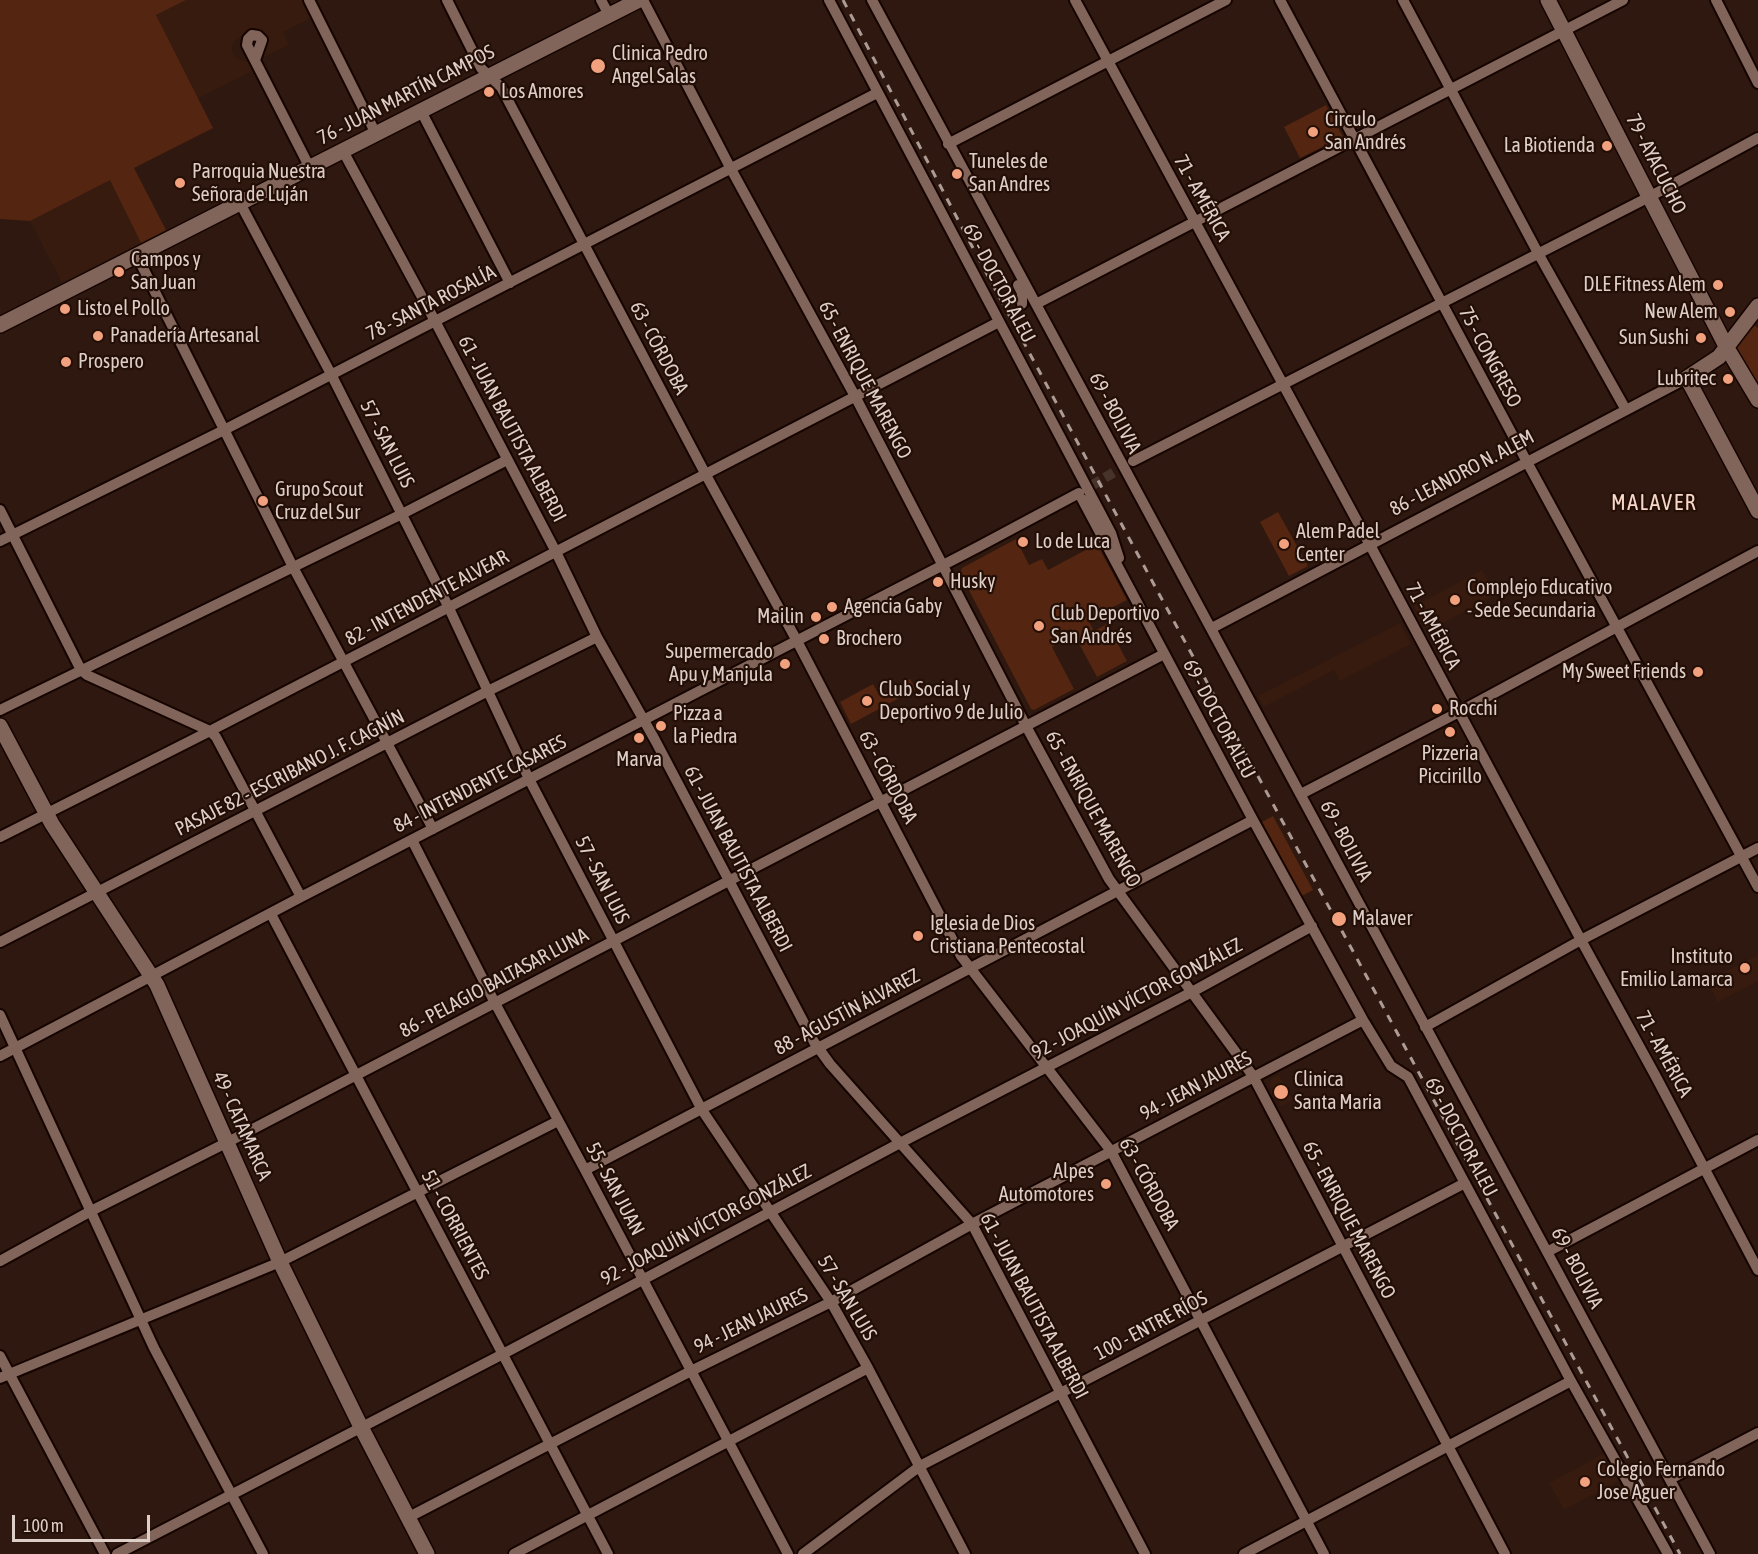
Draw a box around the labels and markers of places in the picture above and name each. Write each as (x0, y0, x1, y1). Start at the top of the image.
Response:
place label: Clinica Pedro Angel Salas (612, 42, 708, 89)
marker: Clinica Pedro Angel Salas (589, 57, 607, 75)
place label: Los Amores (501, 80, 584, 104)
marker: Los Amores (482, 85, 496, 99)
place label: Circulo San Andrés (1325, 108, 1406, 155)
marker: Circulo San Andrés (1306, 125, 1320, 139)
place label: La Biotienda (1504, 134, 1595, 158)
marker: La Biotienda (1600, 139, 1614, 153)
place label: Tuneles de San Andres (969, 150, 1050, 197)
place label: Parroquia Nuestra Señora de Luján (192, 160, 326, 207)
marker: Tuneles de San Andres (950, 167, 964, 181)
marker: Parroquia Nuestra Señora de Luján (173, 176, 187, 190)
place label: Campos y San Juan (131, 248, 201, 295)
marker: Campos y San Juan (112, 265, 126, 279)
place label: DLE Fitness Alem (1583, 273, 1706, 297)
marker: DLE Fitness Alem (1711, 278, 1725, 292)
place label: Listo el Pollo (77, 297, 170, 321)
place label: New Alem (1644, 300, 1718, 324)
marker: Listo el Pollo (58, 302, 72, 316)
marker: New Alem (1723, 305, 1737, 319)
place label: Panadería Artesanal (110, 324, 260, 348)
place label: Sun Sushi (1619, 326, 1689, 350)
marker: Panadería Artesanal (91, 329, 105, 343)
marker: Sun Sushi (1694, 331, 1708, 345)
place label: Prospero (78, 350, 144, 374)
marker: Prospero (59, 355, 73, 369)
place label: Lubritec (1657, 367, 1716, 391)
marker: Lubritec (1721, 372, 1735, 386)
place label: Grupo Scout Cruz del Sur (275, 478, 363, 525)
marker: Grupo Scout Cruz del Sur (256, 494, 270, 508)
place label: Alem Padel Center (1296, 520, 1380, 567)
place label: Lo de Luca (1035, 530, 1110, 554)
marker: Lo de Luca (1016, 535, 1030, 549)
marker: Alem Padel Center (1277, 537, 1291, 551)
place label: Husky (950, 570, 995, 594)
marker: Husky (931, 575, 945, 589)
place label: Complejo Educativo - Sede Secundaria (1467, 576, 1612, 623)
marker: Complejo Educativo - Sede Secundaria (1448, 593, 1462, 607)
place label: Agencia Gaby (844, 595, 942, 619)
marker: Agencia Gaby (825, 600, 839, 614)
place label: Club Deportivo San Andrés (1051, 602, 1160, 649)
place label: Mailin (757, 605, 804, 629)
marker: Mailin (809, 610, 823, 624)
marker: Club Deportivo San Andrés (1032, 619, 1046, 633)
place label: Brochero (836, 627, 902, 651)
marker: Brochero (817, 632, 831, 646)
place label: Supermercado Apu y Manjula (666, 640, 773, 687)
marker: Supermercado Apu y Manjula (778, 657, 792, 671)
place label: My Sweet Friends (1562, 660, 1686, 684)
marker: My Sweet Friends (1691, 665, 1705, 679)
place label: Club Social y Deportivo 9 de Julio (879, 678, 1023, 725)
marker: Club Social y Deportivo 9 de Julio (860, 694, 874, 708)
place label: Rocchi (1449, 697, 1497, 721)
place label: Pizza a la Piedra (673, 702, 738, 749)
marker: Rocchi (1430, 702, 1444, 716)
marker: Pizza a la Piedra (654, 719, 668, 733)
marker: Pizzeria Piccirillo (1443, 725, 1457, 739)
marker: Marva (632, 731, 646, 745)
place label: Pizzeria Piccirillo (1418, 742, 1482, 789)
place label: Marva (616, 748, 662, 772)
place label: Malaver (1352, 907, 1412, 931)
marker: Malaver (1330, 910, 1348, 928)
place label: Iglesia de Dios Cristiana Pentecostal (930, 912, 1085, 959)
marker: Iglesia de Dios Cristiana Pentecostal (911, 929, 925, 943)
place label: Instituto Emilio Lamarca (1620, 945, 1733, 992)
marker: Instituto Emilio Lamarca (1738, 961, 1752, 975)
place label: Clinica Santa Maria (1294, 1068, 1382, 1115)
marker: Clinica Santa Maria (1272, 1083, 1290, 1101)
place label: Alpes Automotores (999, 1160, 1094, 1207)
marker: Alpes Automotores (1099, 1177, 1113, 1191)
place label: Colegio Fernando Jose Aguer (1597, 1458, 1725, 1505)
marker: Colegio Fernando Jose Aguer (1578, 1475, 1592, 1489)

